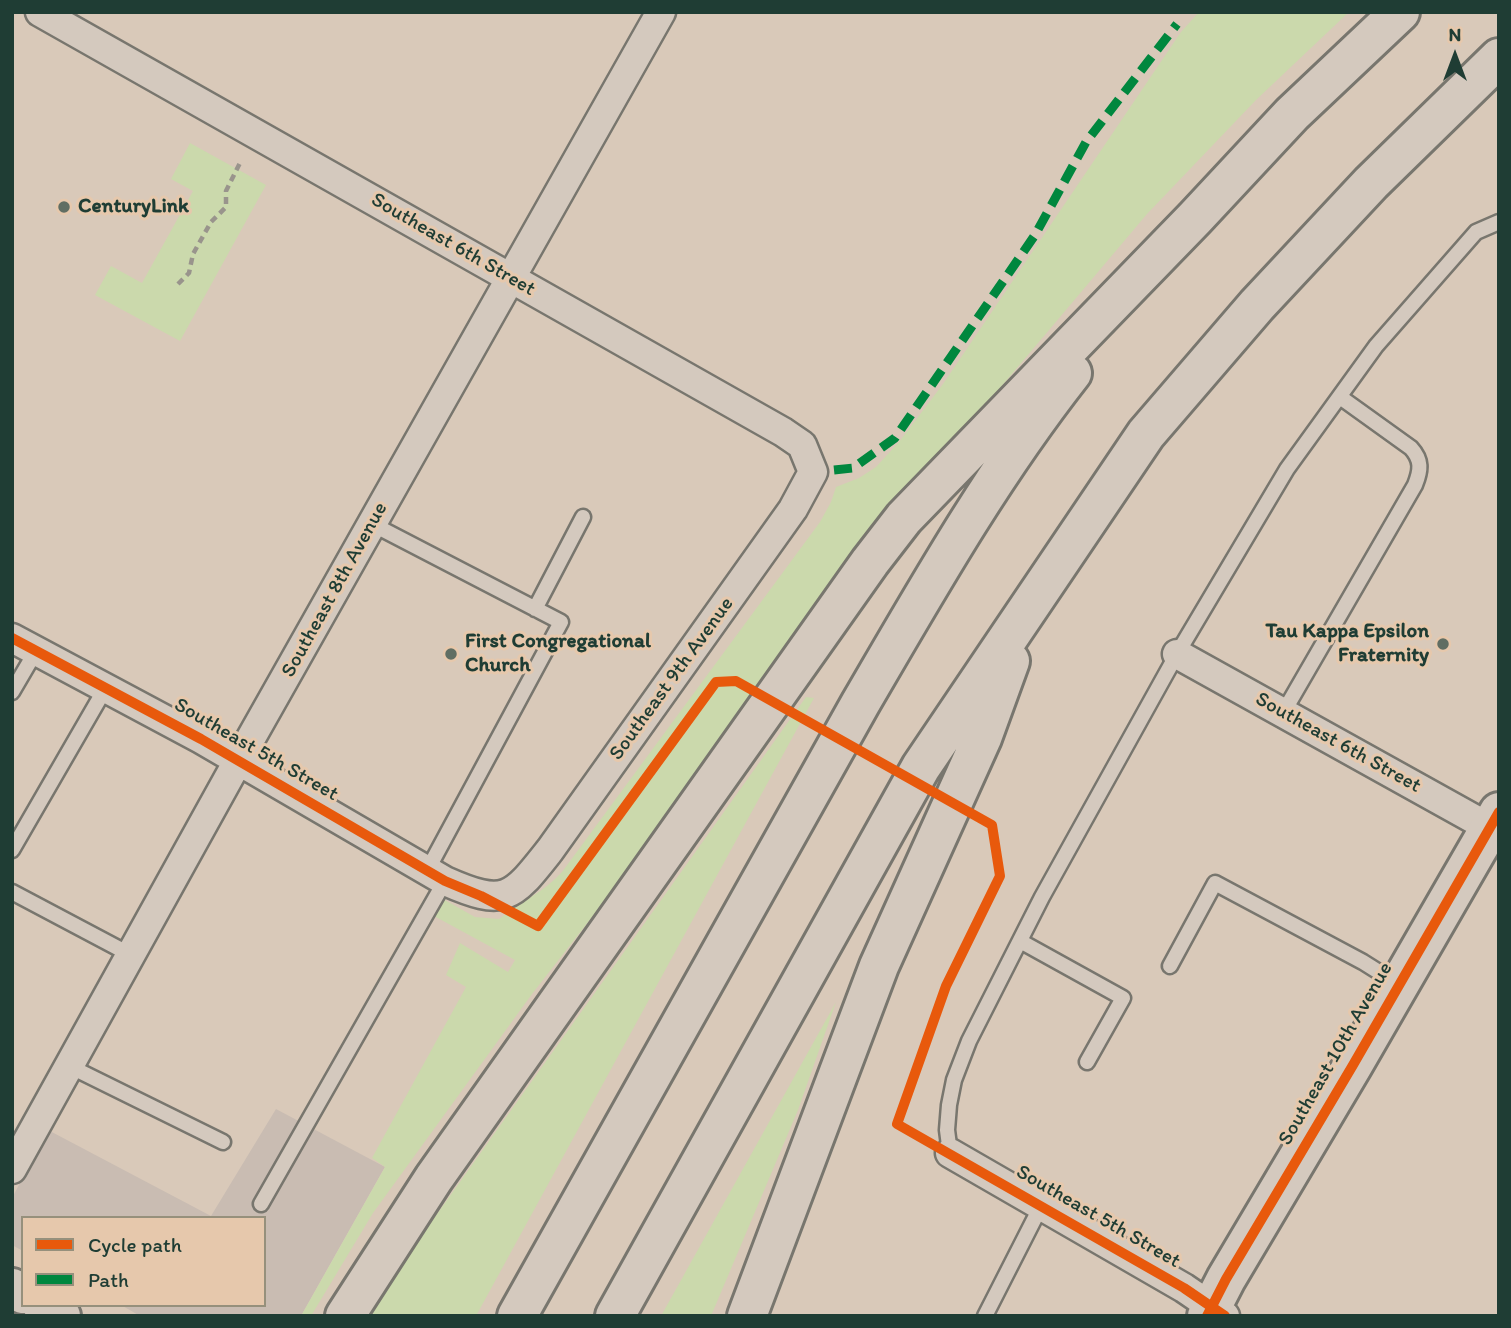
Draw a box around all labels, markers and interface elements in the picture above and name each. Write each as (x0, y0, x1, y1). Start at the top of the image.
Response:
north arrow (1420, 21, 1490, 91)
text: N (1449, 23, 1461, 46)
street label: Southeast 6th Street (366, 188, 540, 302)
place label: CenturyLink (78, 194, 189, 220)
marker: CenturyLink (56, 199, 72, 215)
street label: Southeast 8th Avenue (276, 498, 394, 682)
street label: Southeast 9th Avenue (604, 592, 740, 766)
place label: Tau Kappa Epsilon Fraternity (1265, 619, 1429, 669)
place label: First Congregational Church (465, 629, 651, 679)
marker: Tau Kappa Epsilon Fraternity (1435, 636, 1451, 652)
marker: First Congregational Church (443, 646, 459, 662)
street label: Southeast 6th Street (1251, 687, 1425, 799)
street label: Southeast 5th Street (169, 693, 343, 807)
street label: Southeast 10th Avenue (1273, 958, 1399, 1150)
street label: Southeast 5th Street (1011, 1160, 1185, 1274)
legend (21, 1216, 266, 1307)
text: Cycle path (88, 1232, 182, 1257)
text: Path (88, 1267, 129, 1292)

